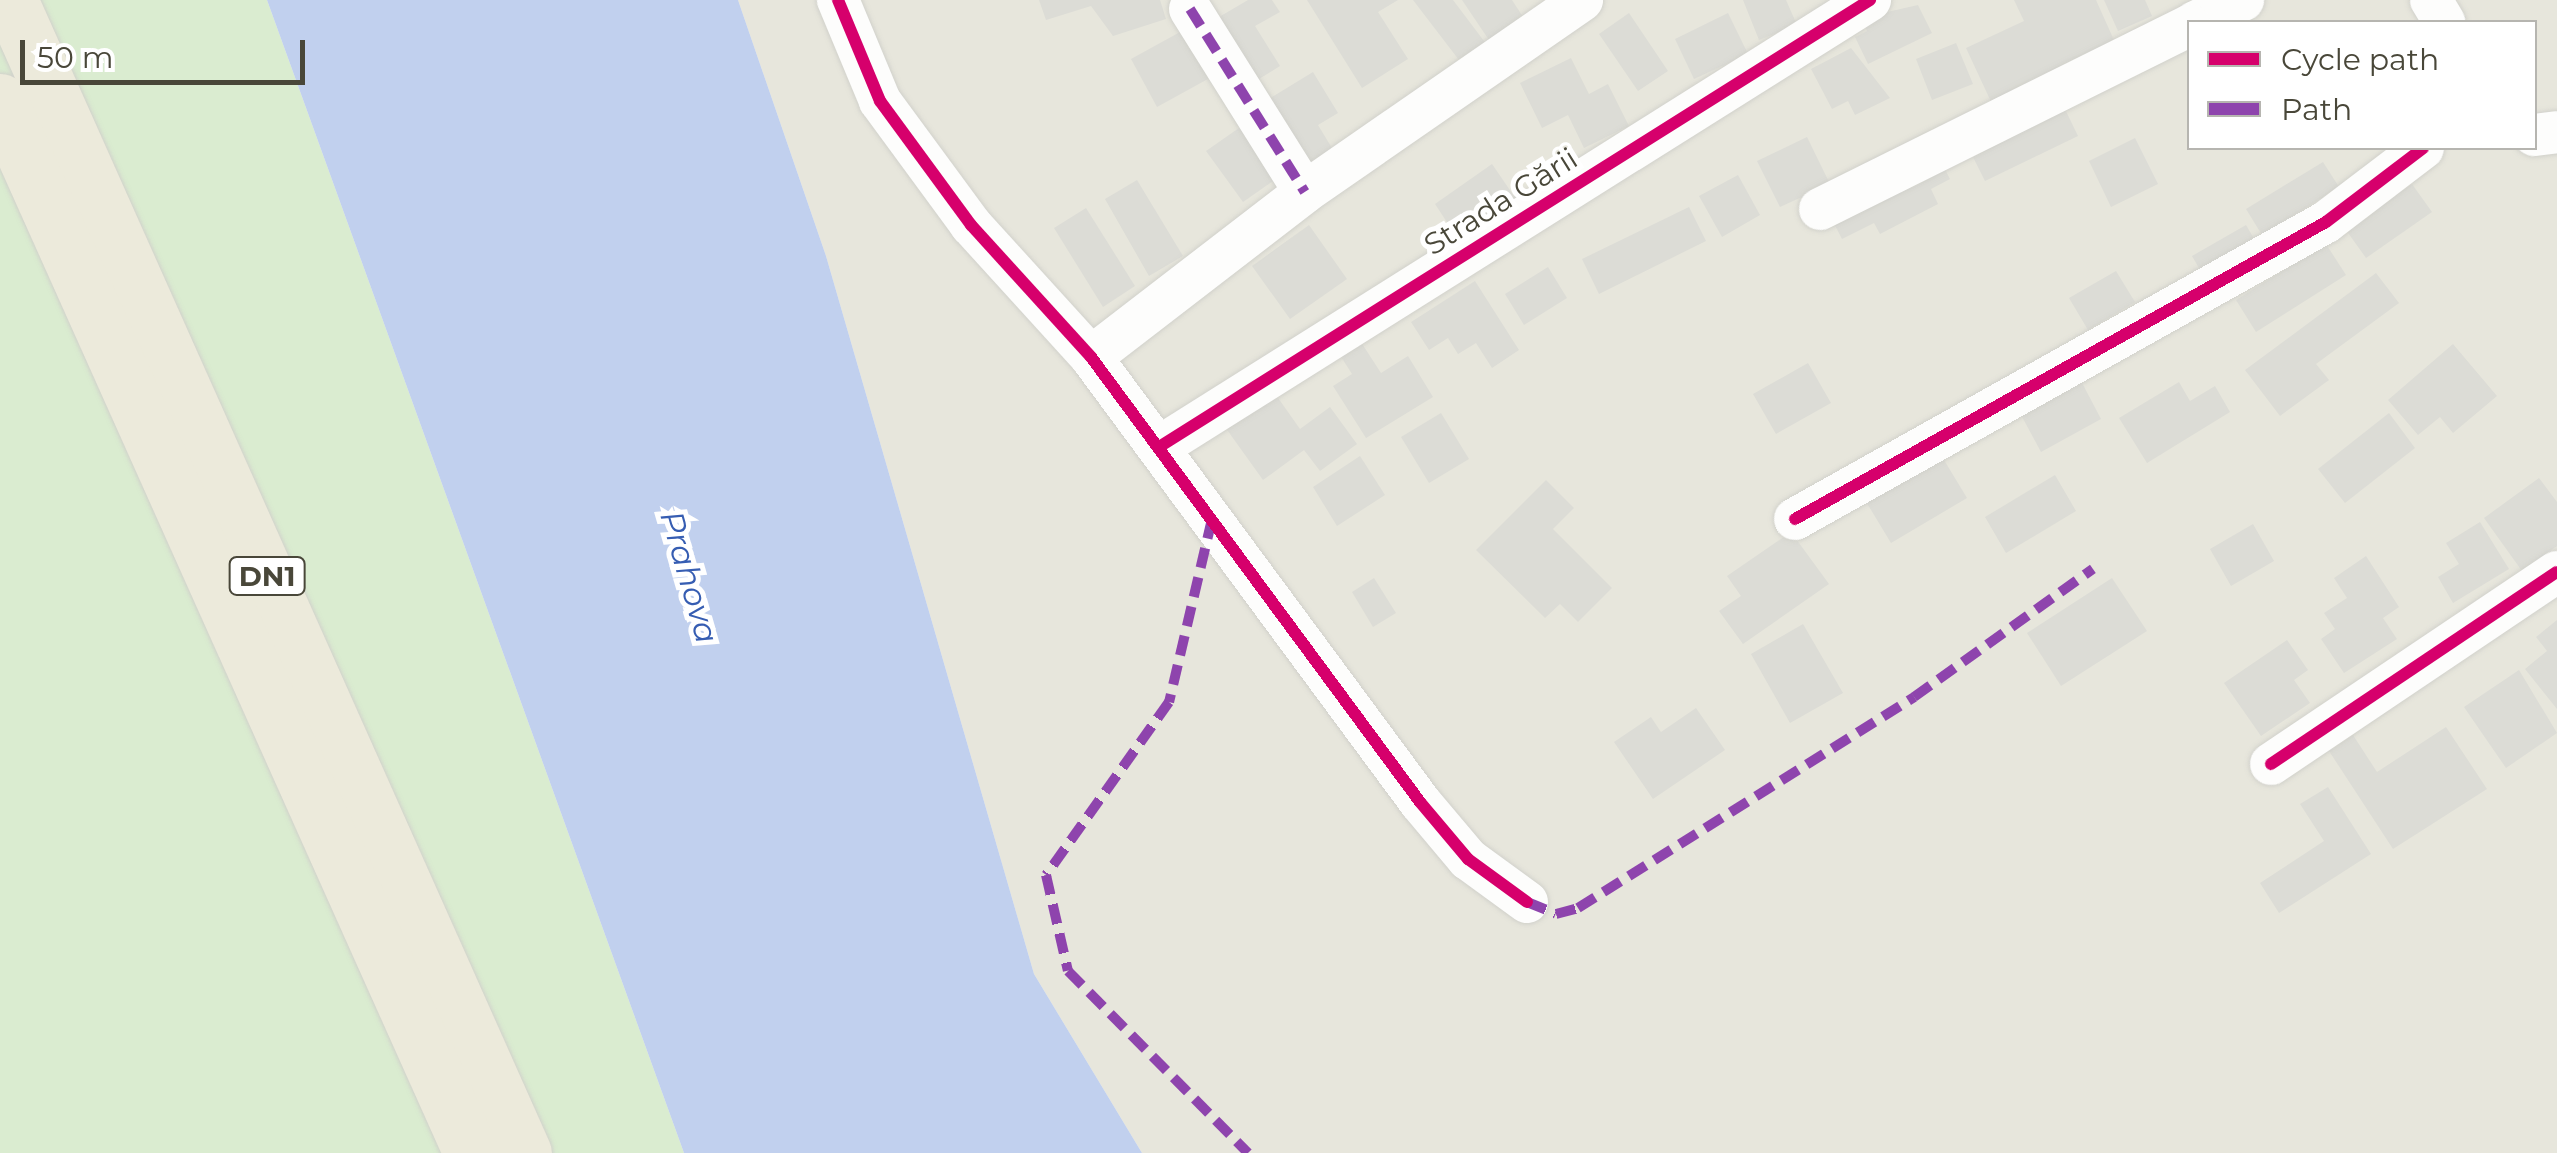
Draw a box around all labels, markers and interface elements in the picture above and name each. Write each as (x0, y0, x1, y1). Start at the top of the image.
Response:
scale bar (25, 20, 310, 82)
legend (2187, 20, 2537, 150)
text: 50 m (37, 39, 114, 76)
text: Cycle path (2281, 41, 2439, 78)
text: Path (2281, 91, 2352, 128)
street label: Strada Gării (1418, 141, 1584, 263)
water label: Prahova (652, 506, 726, 648)
road number: DN1 (227, 553, 307, 599)

